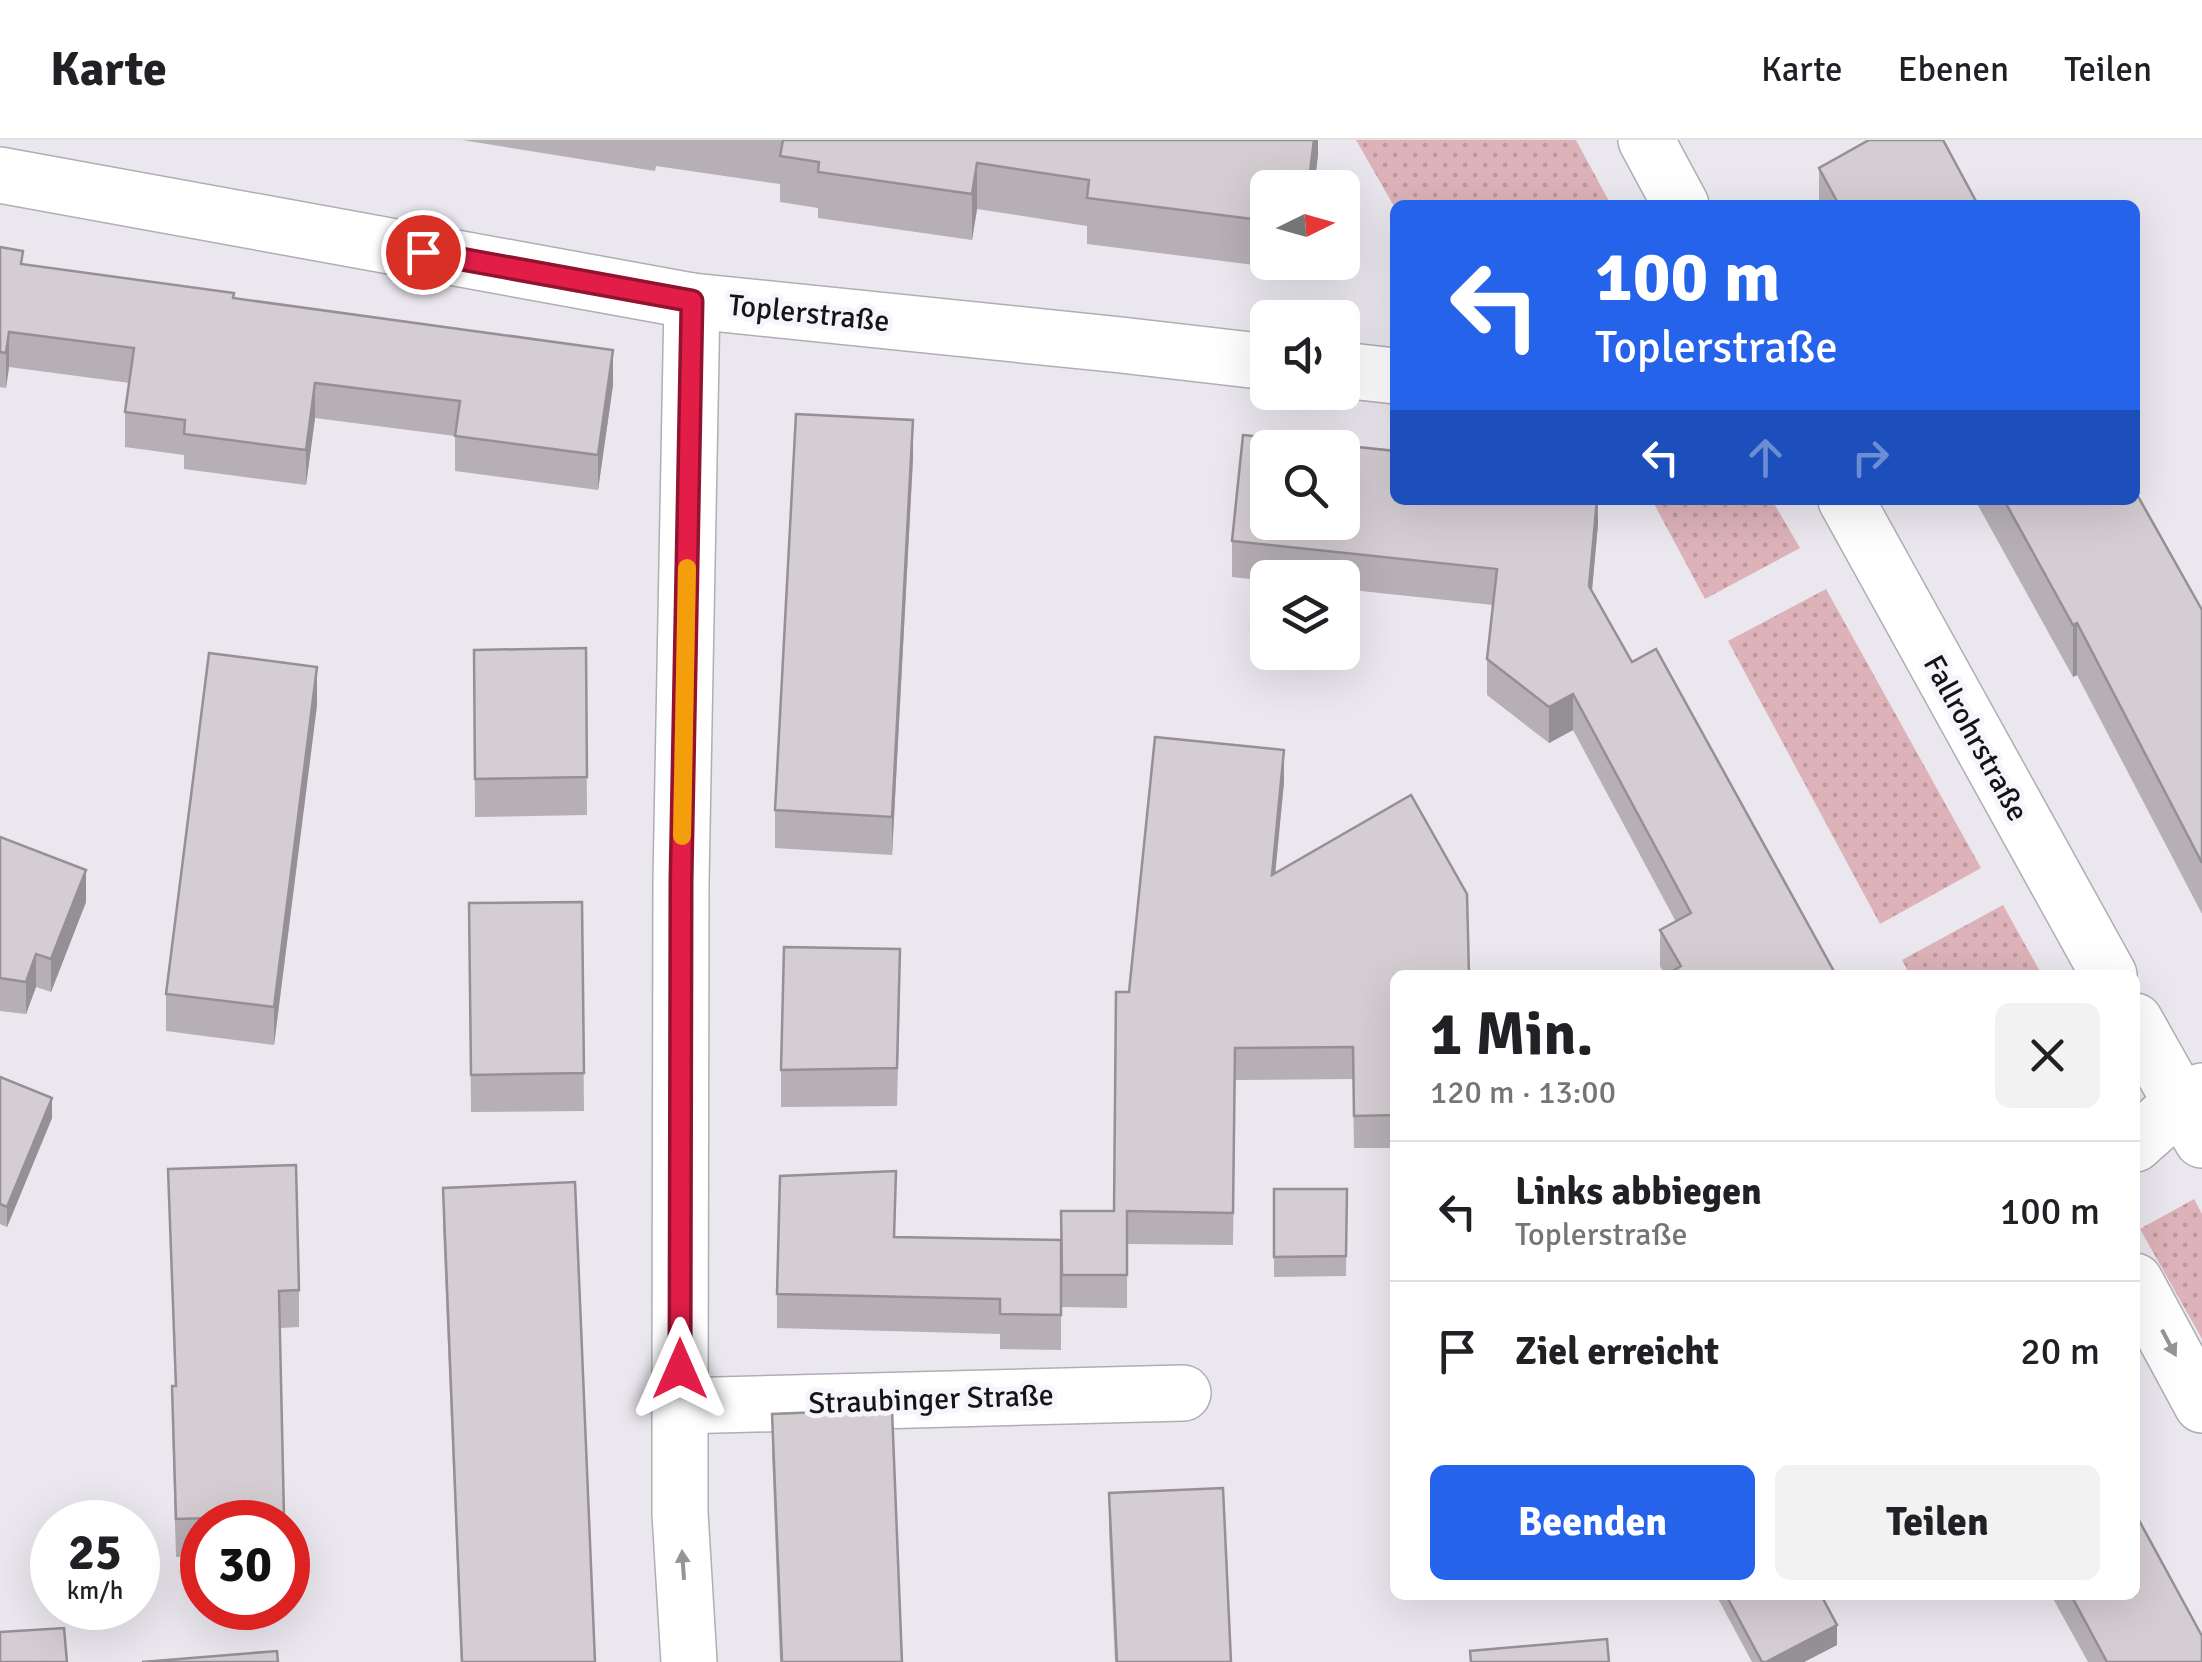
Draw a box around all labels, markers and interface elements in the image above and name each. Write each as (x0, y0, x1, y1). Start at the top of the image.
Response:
text: Karte (50, 40, 167, 99)
text: Karte (1761, 48, 1843, 91)
text: Ebenen (1898, 48, 2009, 91)
text: Teilen (2064, 48, 2152, 91)
north arrow (1250, 170, 1360, 280)
map controls (1250, 170, 1360, 670)
pin (381, 210, 466, 295)
icon: arrive (396, 225, 451, 280)
text: 100 m (1595, 234, 1780, 320)
icon: left (1430, 240, 1560, 370)
street label: Toplerstraße (727, 287, 891, 340)
button: sound (1250, 300, 1360, 410)
text: Toplerstraße (1595, 320, 1838, 375)
button: search (1250, 430, 1360, 540)
icon: left (1633, 430, 1688, 485)
icon: ahead (1738, 430, 1793, 485)
icon: right (1843, 430, 1898, 485)
button: layers (1250, 560, 1360, 670)
street label: Fallrohrstraße (1915, 649, 2036, 828)
text: 1 Min. (1430, 998, 1594, 1072)
button: close (1995, 1003, 2100, 1108)
text: 120 m · 13:00 (1430, 1073, 1616, 1112)
text: Links abbiegen (1515, 1168, 1762, 1215)
icon: left (1430, 1184, 1485, 1239)
text: 100 m (2000, 1188, 2100, 1235)
text: Toplerstraße (1515, 1215, 1688, 1254)
position arrow (628, 1317, 732, 1421)
icon: arrive (1430, 1324, 1485, 1379)
text: Ziel erreicht (1515, 1328, 1719, 1375)
text: 20 m (2020, 1328, 2100, 1375)
one-way arrow (2160, 1328, 2177, 1357)
street label: Straubinger Straße (808, 1377, 1054, 1422)
button: Beenden (1430, 1465, 1755, 1580)
button: Teilen (1775, 1465, 2100, 1580)
speed limit sign: 30 (180, 1500, 310, 1630)
text: 25 (68, 1522, 122, 1584)
one-way arrow (675, 1548, 691, 1580)
text: km/h (67, 1575, 123, 1606)

